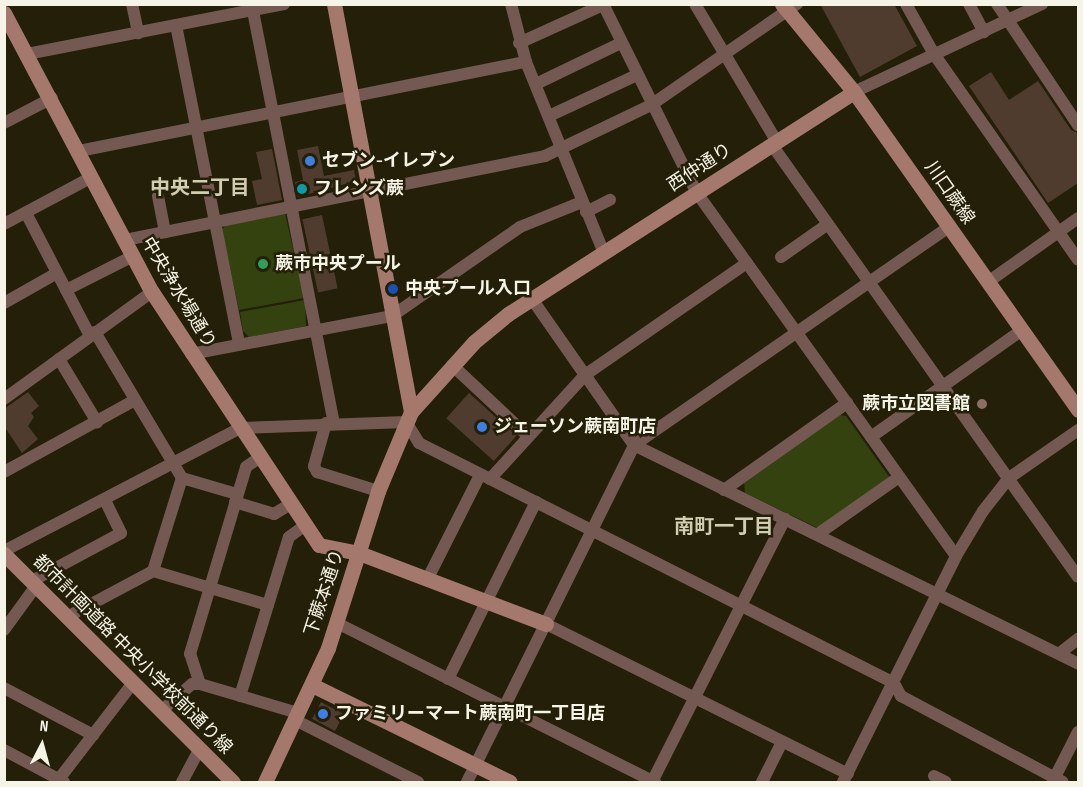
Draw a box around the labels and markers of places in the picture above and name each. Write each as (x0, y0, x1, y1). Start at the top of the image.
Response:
place label: セブン-イレブン (322, 150, 455, 172)
marker: セブン-イレブン (303, 154, 317, 168)
place label: フレンズ蕨 (314, 178, 404, 200)
marker: フレンズ蕨 (295, 182, 309, 196)
place label: 蕨市中央プール (275, 253, 401, 275)
marker: 蕨市中央プール (256, 257, 270, 271)
place label: 中央プール入口 (405, 278, 531, 300)
marker: 中央プール入口 (386, 282, 400, 296)
place label: 蕨市立図書館 (862, 393, 970, 415)
marker: 蕨市立図書館 (975, 397, 989, 411)
place label: ジェーソン蕨南町店 (494, 416, 656, 438)
marker: ジェーソン蕨南町店 (475, 420, 489, 434)
place label: ファミリーマート蕨南町一丁目店 (335, 703, 605, 725)
marker: ファミリーマート蕨南町一丁目店 (316, 707, 330, 721)

